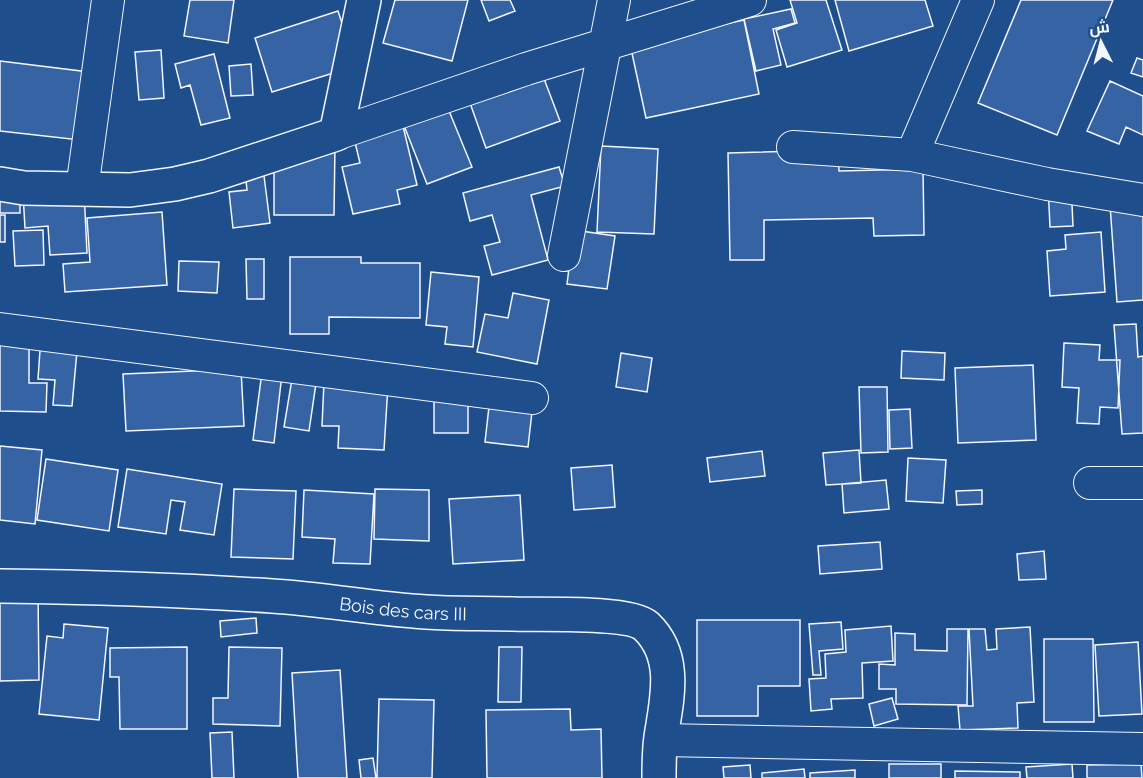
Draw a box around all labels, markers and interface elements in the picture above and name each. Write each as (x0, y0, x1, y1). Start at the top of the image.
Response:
north arrow (1071, 12, 1131, 72)
text: ش (1088, 17, 1111, 38)
street label: Bois des cars III (338, 592, 467, 624)

